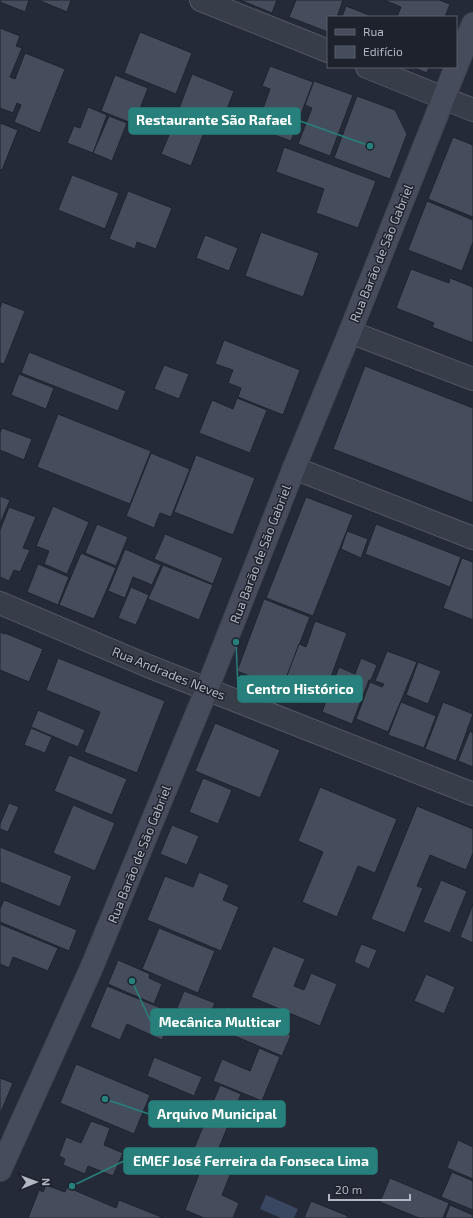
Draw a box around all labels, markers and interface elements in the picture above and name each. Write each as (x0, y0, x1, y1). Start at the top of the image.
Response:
legend (327, 16, 457, 68)
text: Rua (363, 24, 384, 38)
text: Edifício (363, 44, 403, 58)
callout: Restaurante São Rafael (129, 108, 300, 134)
text: Restaurante São Rafael (136, 111, 292, 128)
street label: Rua Barão de São Gabriel (346, 182, 416, 324)
street label: Rua Barão de São Gabriel (226, 482, 294, 626)
street label: Rua Andrades Neves (110, 643, 228, 703)
callout: Centro Histórico (238, 676, 362, 702)
text: Centro Histórico (246, 680, 354, 697)
street label: Rua Barão de São Gabriel (104, 783, 174, 925)
callout: Mecânica Multicar (151, 1009, 289, 1035)
text: Mecânica Multicar (159, 1013, 281, 1030)
callout: Arquivo Municipal (149, 1101, 285, 1127)
text: Arquivo Municipal (157, 1105, 277, 1122)
callout: EMEF José Ferreira da Fonseca Lima (124, 1148, 377, 1174)
text: EMEF José Ferreira da Fonseca Lima (133, 1152, 369, 1169)
north arrow (16, 1162, 56, 1202)
scale bar (329, 1176, 410, 1202)
text: N (40, 1178, 53, 1186)
text: 20 m (335, 1182, 362, 1196)

